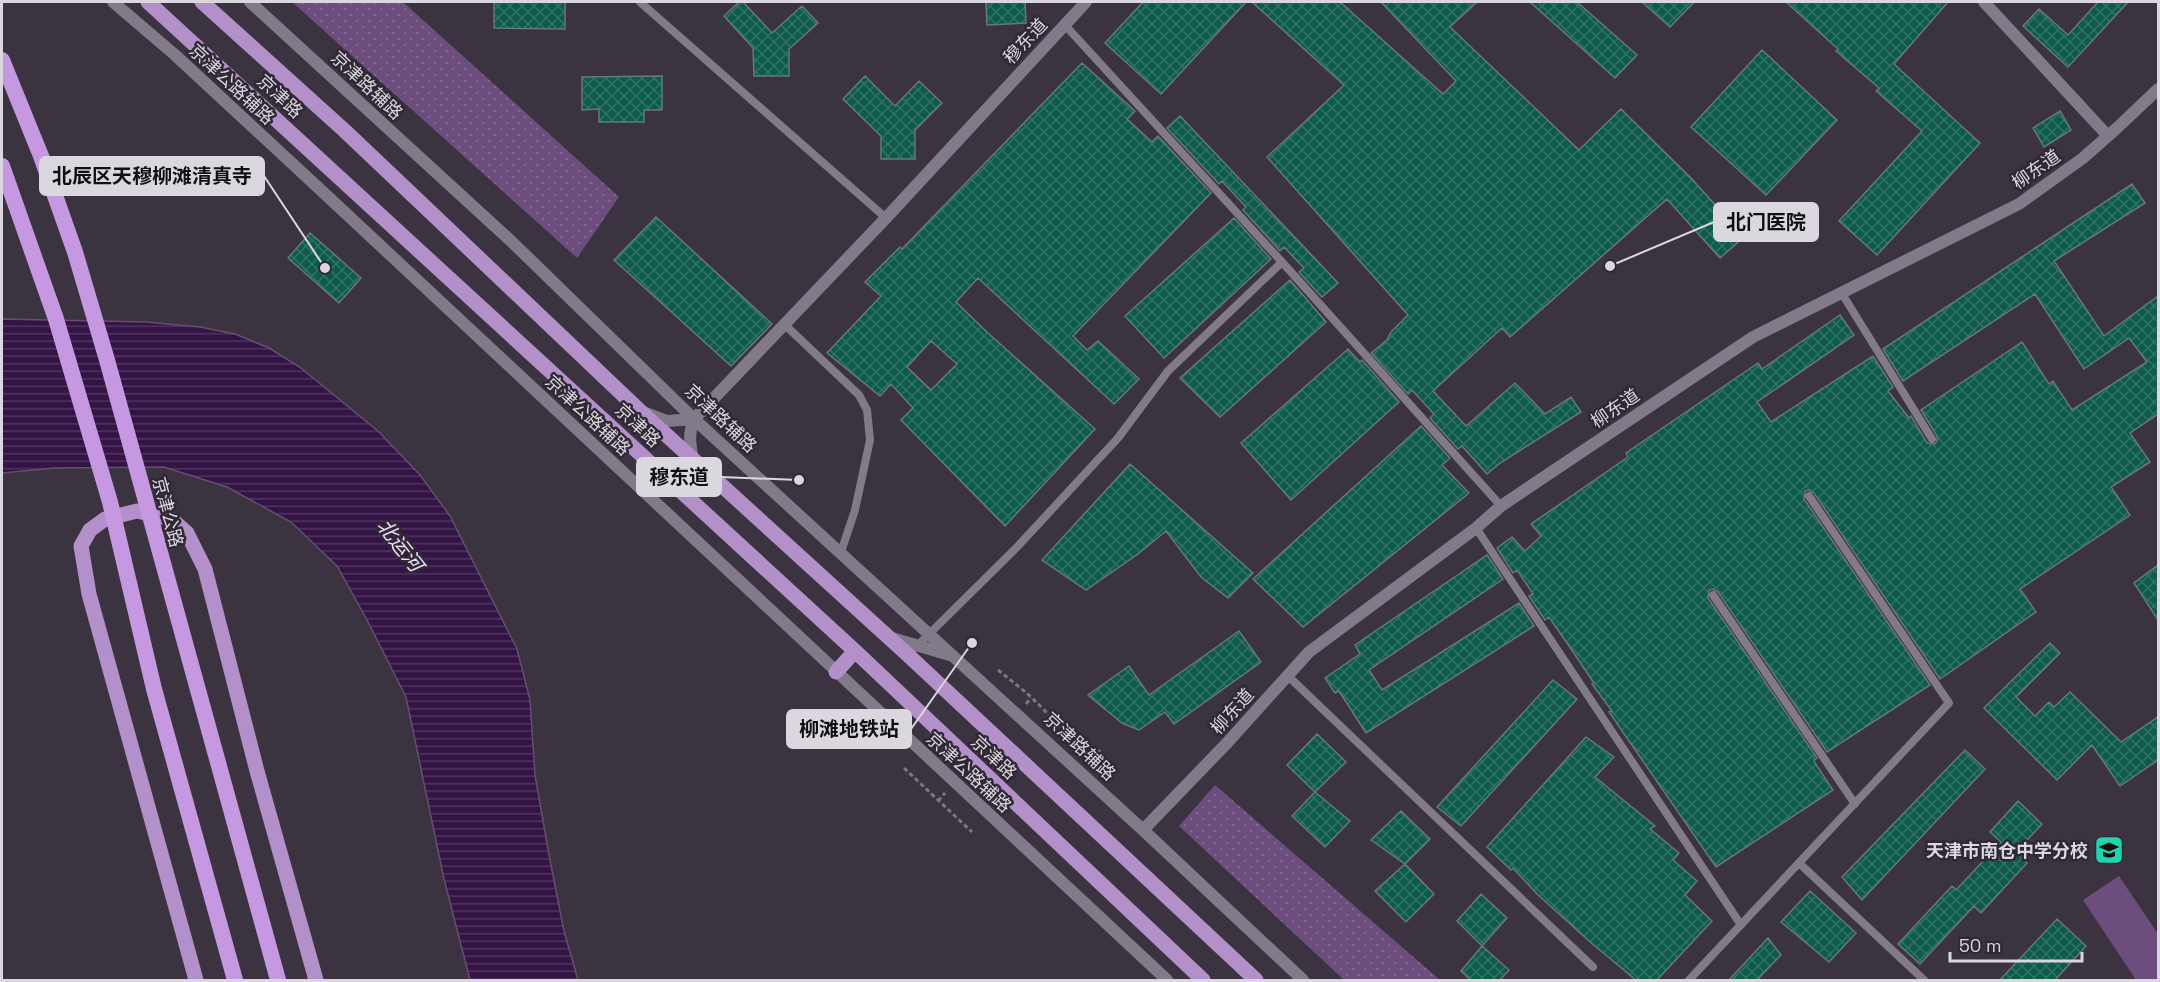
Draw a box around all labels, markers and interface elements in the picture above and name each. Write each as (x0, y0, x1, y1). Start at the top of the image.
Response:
street label: 穆东道 (998, 13, 1052, 69)
street label: 京津公路辅路 (185, 39, 279, 129)
street label: 京津路辅路 (326, 46, 408, 124)
street label: 京津路 (252, 69, 308, 123)
street label: 柳东道 (2007, 144, 2065, 194)
callout: 北辰区天穆柳滩清真寺 (40, 157, 264, 195)
text: 北辰区天穆柳滩清真寺 (52, 163, 252, 189)
callout: 北门医院 (1714, 203, 1818, 241)
text: 北门医院 (1726, 209, 1806, 235)
street label: 京津公路辅路 (541, 370, 635, 460)
street label: 京津路辅路 (680, 379, 762, 457)
street label: 柳东道 (1586, 383, 1644, 433)
street label: 京津路 (610, 398, 666, 452)
callout: 穆东道 (637, 458, 721, 496)
text: 穆东道 (649, 464, 709, 490)
street label: 京津公路 (148, 474, 188, 550)
water label: 北运河 (371, 513, 431, 580)
street label: 柳东道 (1205, 683, 1259, 739)
street label: 京津路辅路 (1039, 707, 1121, 785)
callout: 柳滩地铁站 (787, 710, 911, 748)
text: 柳滩地铁站 (799, 716, 899, 742)
street label: 京津公路辅路 (922, 727, 1016, 817)
street label: 京津路 (966, 730, 1022, 784)
school or university icon: 天津市南仓中学分校 (2093, 834, 2125, 866)
place label: 天津市南仓中学分校 (1926, 839, 2088, 862)
scale bar (1950, 925, 2082, 963)
text: 50 m (1959, 934, 2001, 957)

